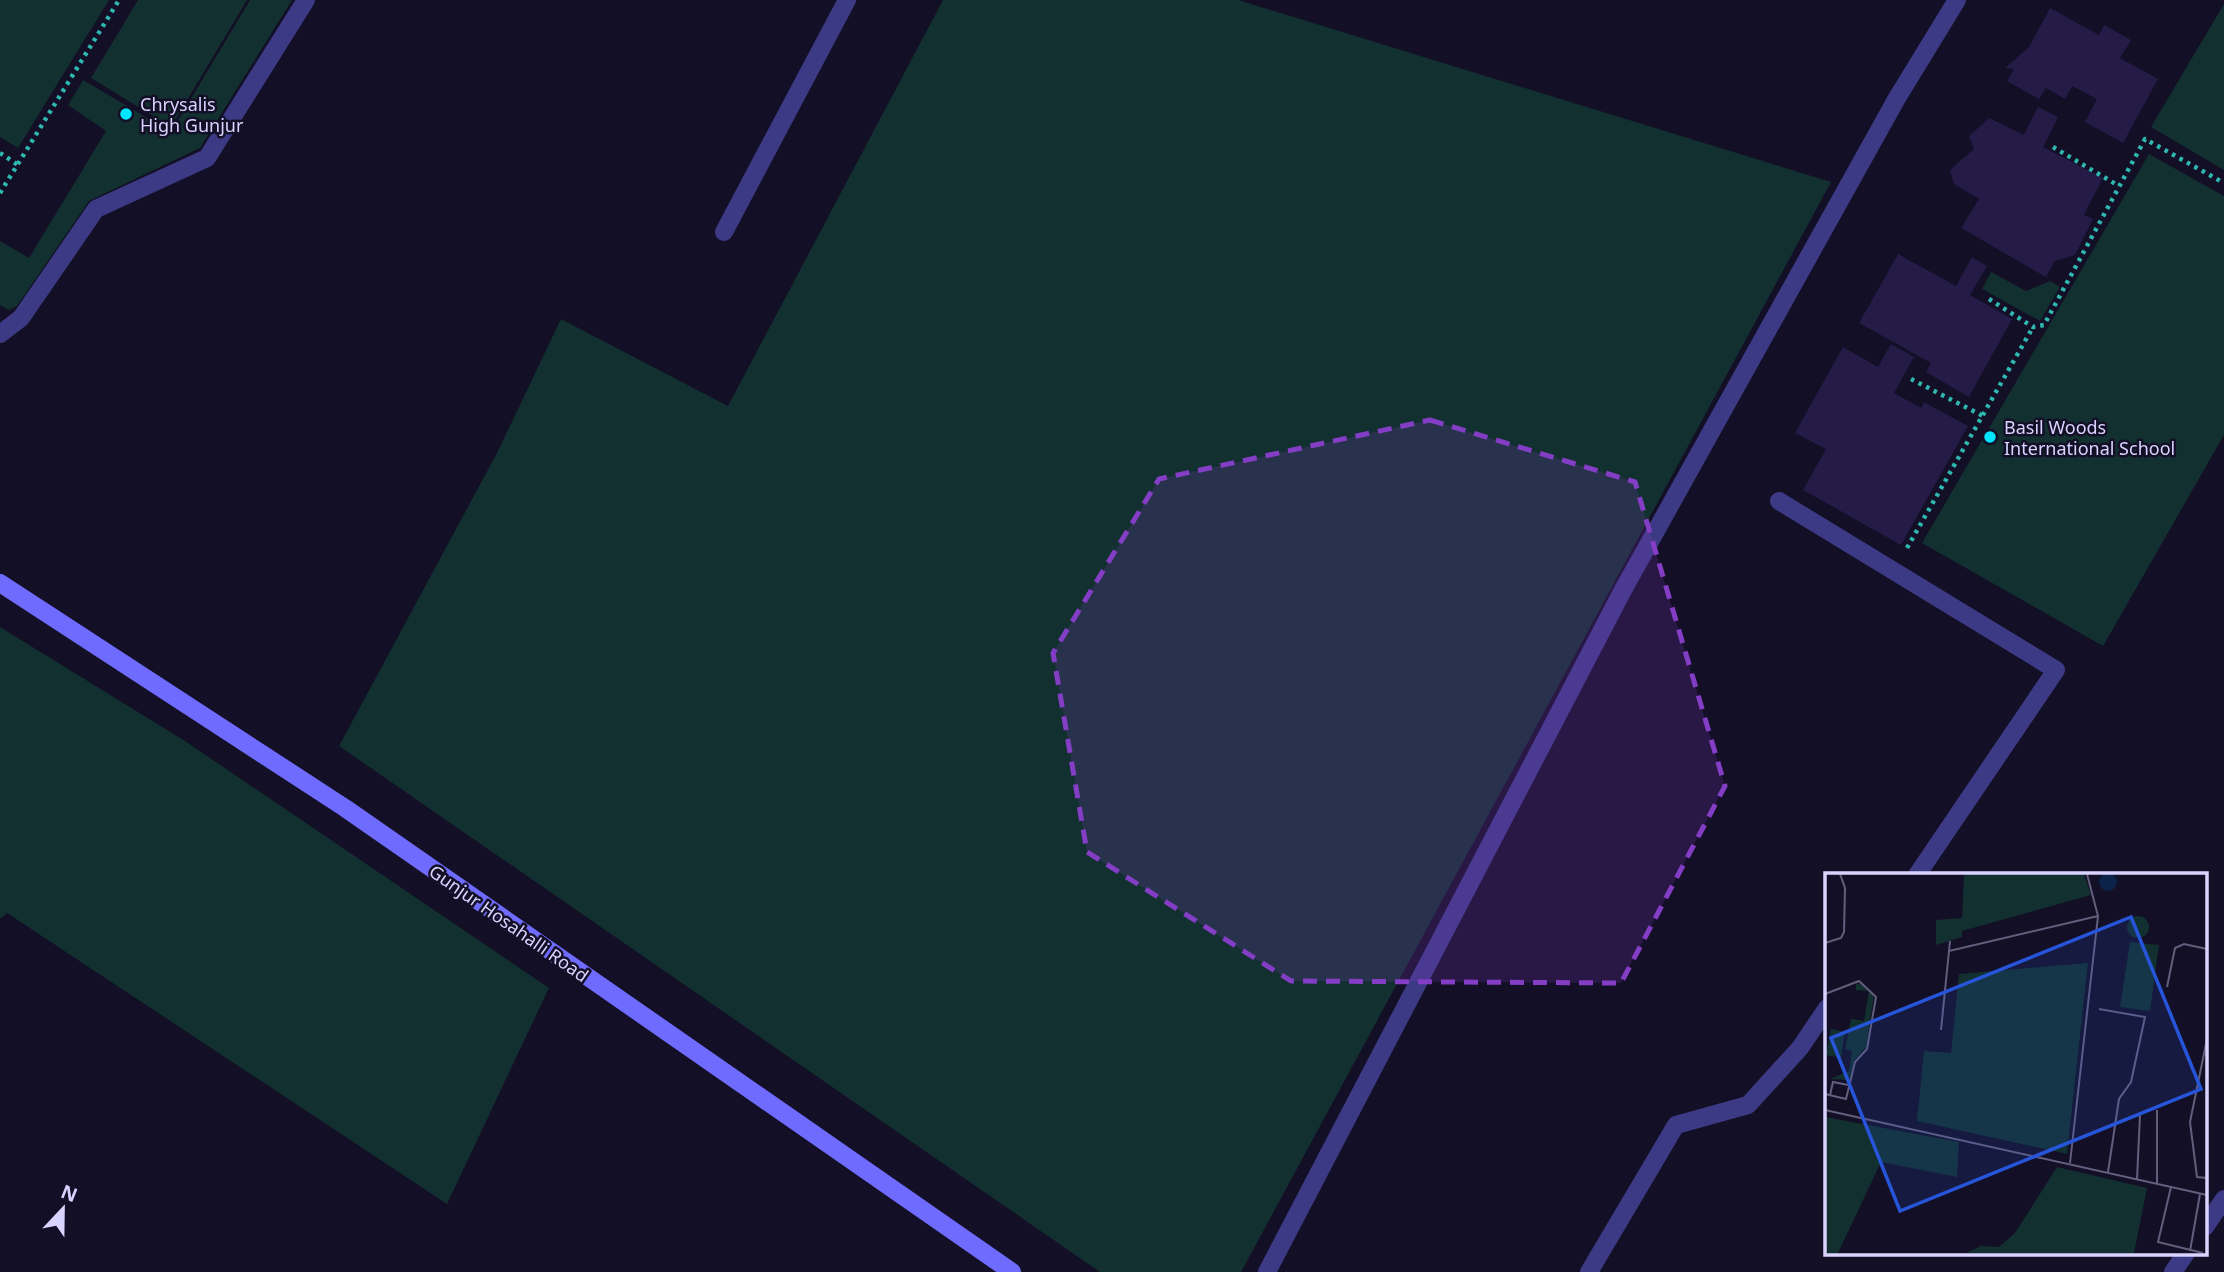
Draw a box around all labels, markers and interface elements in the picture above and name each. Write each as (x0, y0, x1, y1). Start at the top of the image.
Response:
place label: Chrysalis High Gunjur (140, 92, 244, 137)
marker: Chrysalis High Gunjur (118, 106, 134, 122)
place label: Basil Woods International School (2004, 415, 2175, 460)
marker: Basil Woods International School (1982, 429, 1998, 445)
street label: Gunjur Hosahalli Road (425, 859, 593, 987)
inset map (1825, 873, 2206, 1254)
north arrow (28, 1174, 98, 1244)
text: N (57, 1178, 81, 1208)

